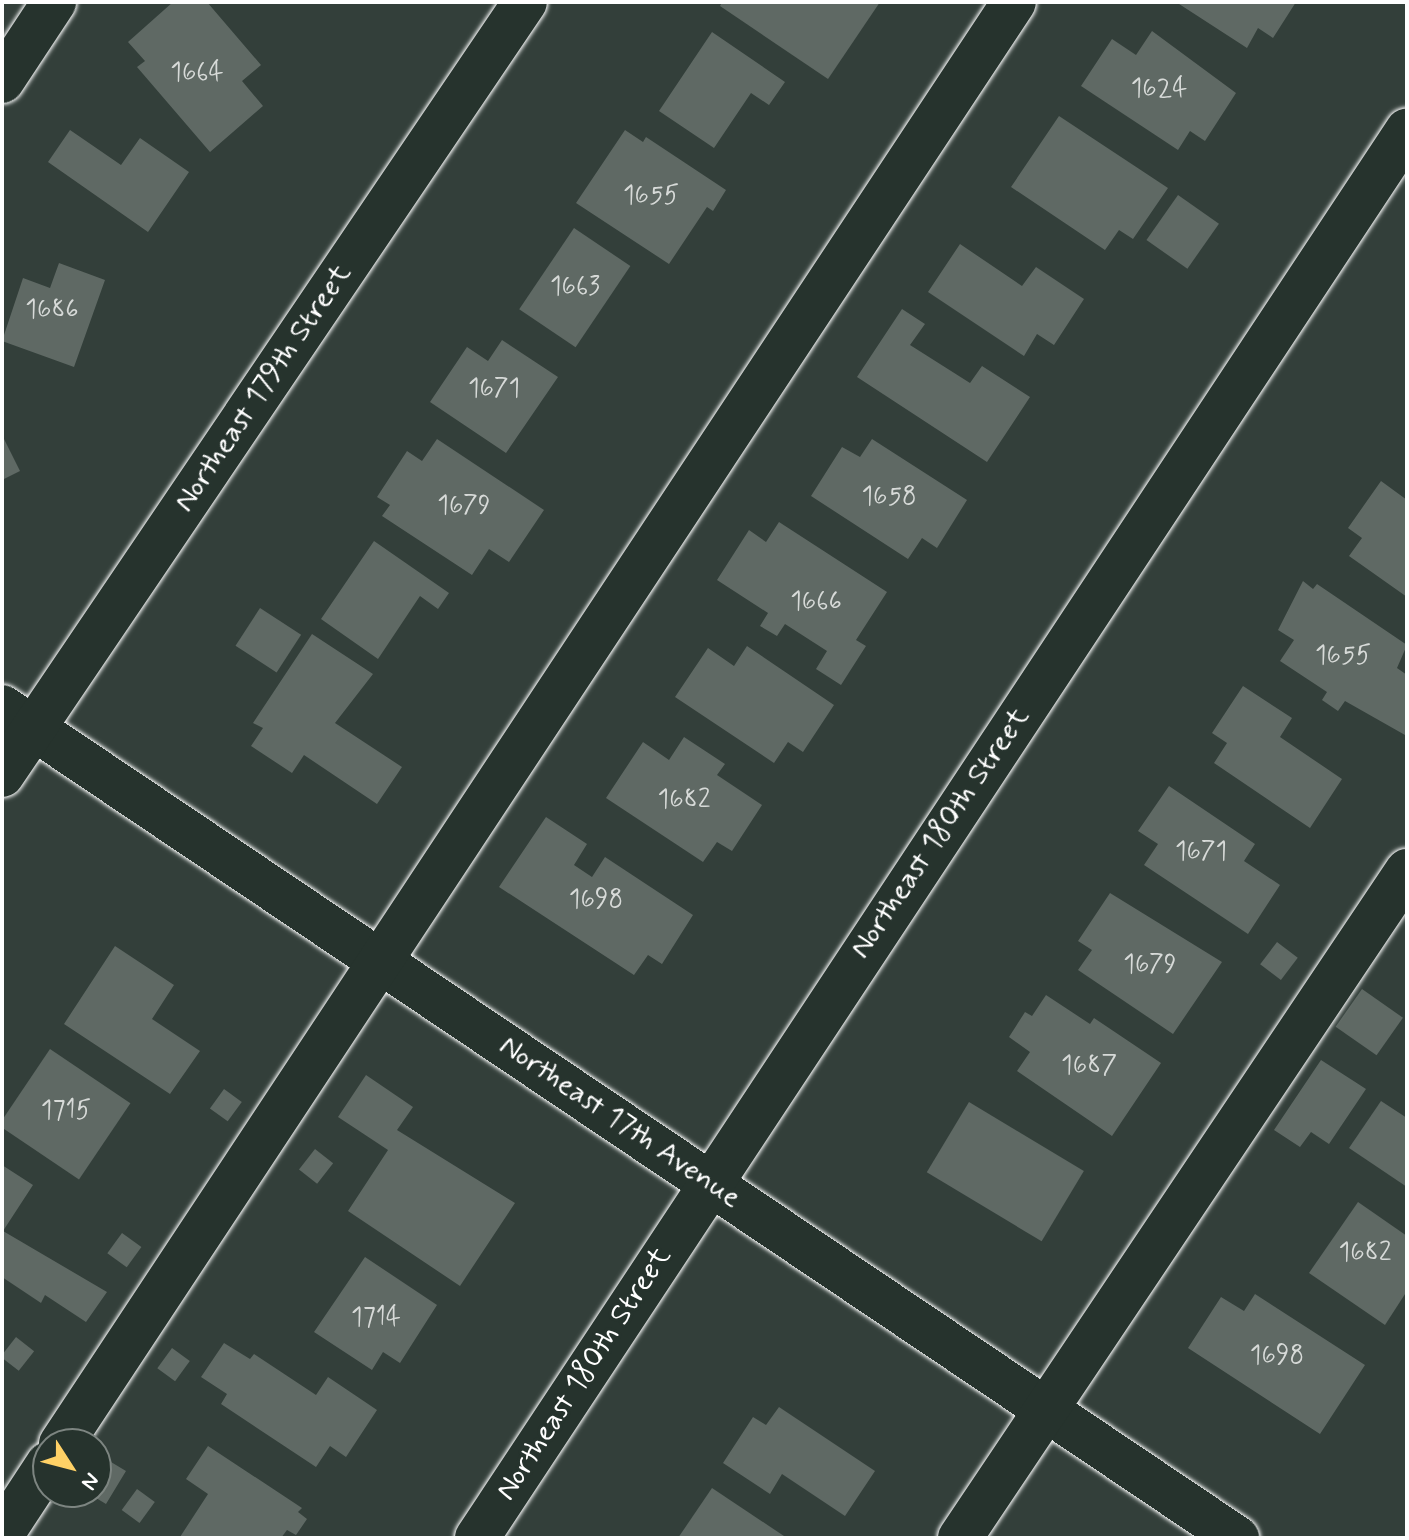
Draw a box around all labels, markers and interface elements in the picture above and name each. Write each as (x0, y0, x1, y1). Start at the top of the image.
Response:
house number: 1664 (170, 58, 224, 90)
house number: 1624 (1131, 74, 1187, 106)
house number: 1655 (623, 181, 679, 213)
street label: Northeast 179th Street (167, 257, 359, 519)
house number: 1663 (550, 272, 600, 304)
house number: 1686 (25, 295, 79, 327)
house number: 1671 (468, 374, 520, 406)
house number: 1658 (861, 482, 917, 514)
house number: 1679 (437, 491, 491, 523)
house number: 1666 (790, 587, 842, 619)
house number: 1655 (1315, 641, 1371, 673)
street label: Northeast 180th Street (843, 701, 1037, 965)
house number: 1682 (658, 785, 710, 817)
house number: 1671 (1175, 837, 1227, 869)
house number: 1698 (569, 885, 623, 917)
house number: 1679 (1123, 950, 1177, 982)
street label: Northeast 17th Avenue (492, 1028, 748, 1216)
house number: 1687 (1061, 1051, 1117, 1083)
house number: 1715 (41, 1096, 91, 1128)
house number: 1682 (1339, 1238, 1391, 1270)
street label: Northeast 180th Street (489, 1240, 679, 1508)
house number: 1714 (351, 1303, 401, 1335)
house number: 1698 (1250, 1341, 1304, 1373)
north arrow (32, 1428, 112, 1508)
text: N (74, 1467, 105, 1495)

